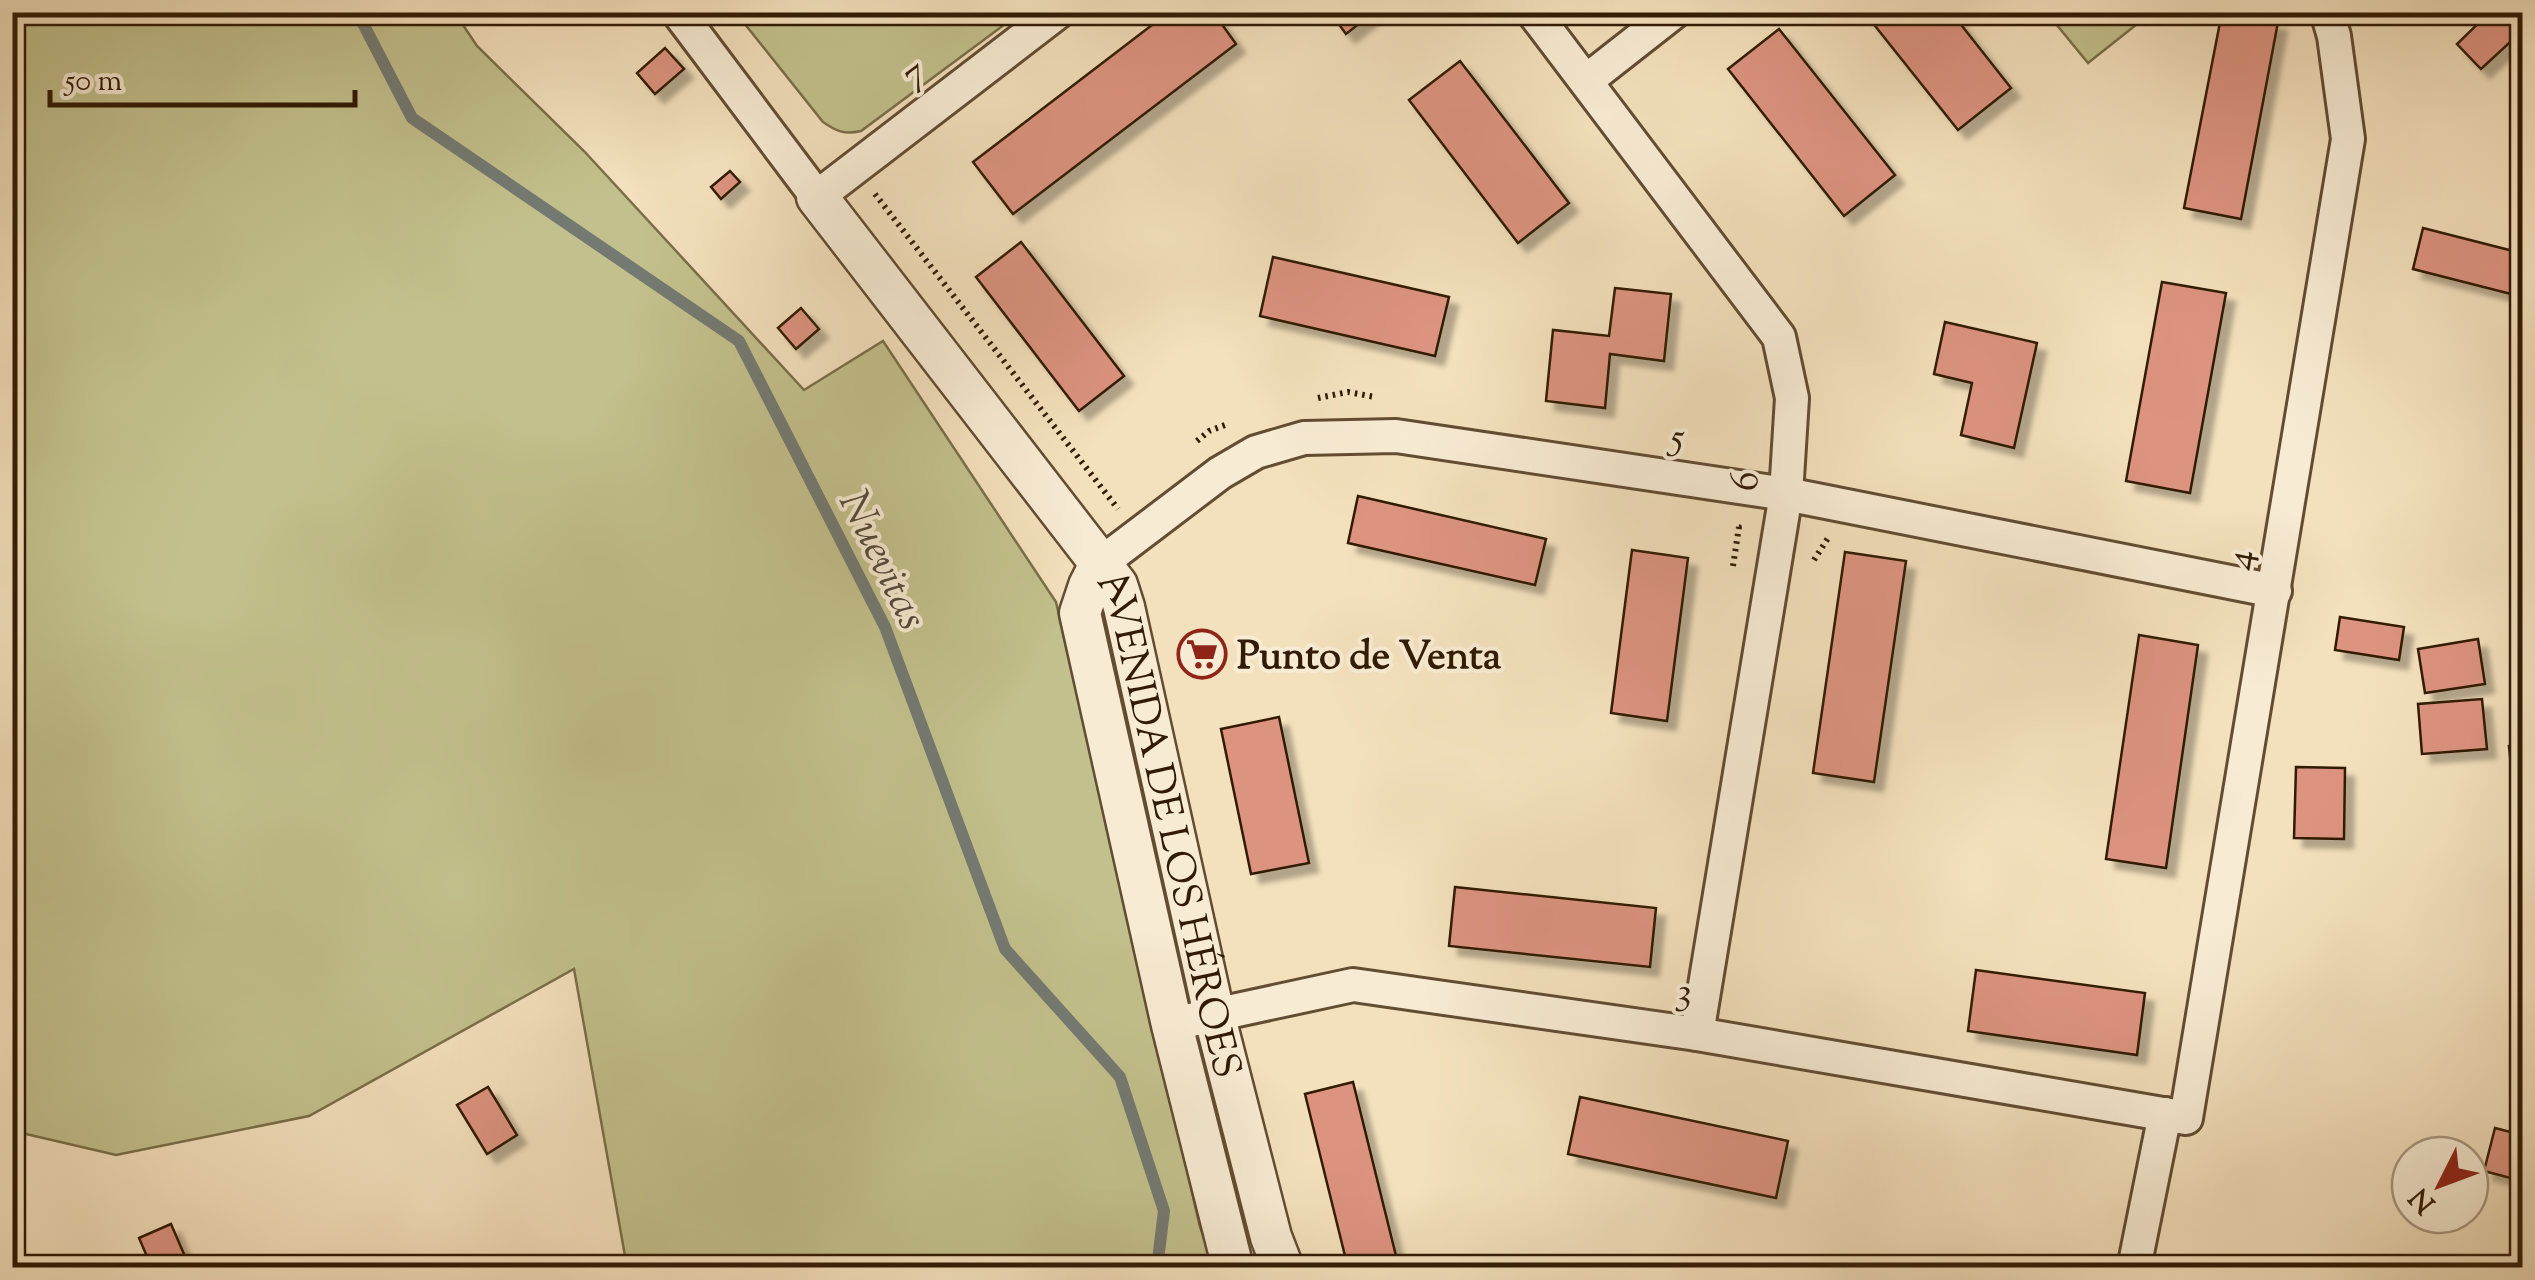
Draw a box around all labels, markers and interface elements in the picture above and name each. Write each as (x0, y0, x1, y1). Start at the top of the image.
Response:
scale bar (50, 45, 355, 107)
street label: 7 (890, 46, 940, 103)
text: 50 m (63, 61, 123, 104)
street label: 5 (1665, 410, 1688, 469)
street label: 6 (1718, 469, 1777, 494)
water label: Nuevitas (821, 482, 940, 641)
street label: 4 (2212, 545, 2271, 574)
street label: AVENIDA DE LOS HÉROES (1082, 558, 1253, 1085)
supermarket icon: Punto de Venta (1176, 628, 1228, 680)
place label: Punto de Venta (1237, 630, 1502, 687)
street label: 3 (1672, 965, 1696, 1024)
north arrow (2390, 1135, 2490, 1235)
text: N (2401, 1178, 2446, 1221)

